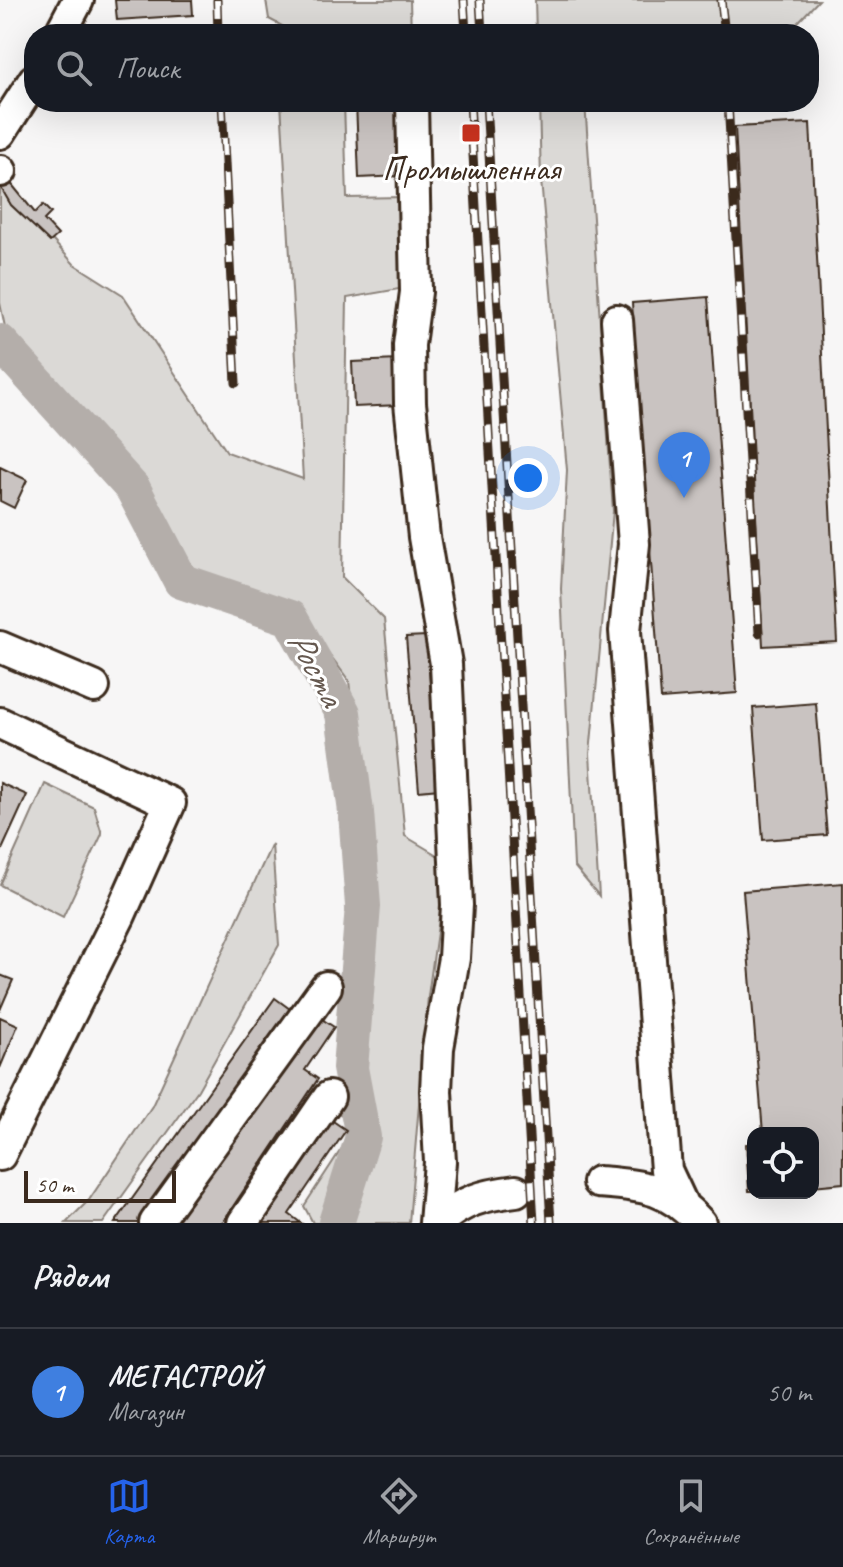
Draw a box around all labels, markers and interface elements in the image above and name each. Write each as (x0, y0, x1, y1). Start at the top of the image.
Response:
search box (24, 24, 819, 112)
icon: search (52, 46, 96, 90)
text: Поиск (116, 49, 179, 87)
marker: Промышленная (460, 122, 482, 144)
place label: Промышленная (382, 147, 562, 190)
pin: 1 (658, 432, 710, 498)
your location (508, 458, 548, 498)
water label: Роста (277, 623, 356, 716)
map controls (747, 1127, 819, 1199)
button: locate (747, 1127, 819, 1199)
scale bar (24, 1167, 176, 1203)
text: 50 m (36, 1171, 73, 1199)
text: Рядом (32, 1254, 108, 1297)
text: МЕГАСТРОЙ (108, 1357, 261, 1395)
text: 1 (52, 1376, 64, 1409)
text: 50 m (767, 1376, 811, 1409)
text: Магазин (108, 1395, 184, 1428)
tab: Карта (104, 1474, 154, 1550)
tab: Маршрут (363, 1474, 435, 1550)
tab: Сохранённые (643, 1474, 739, 1550)

